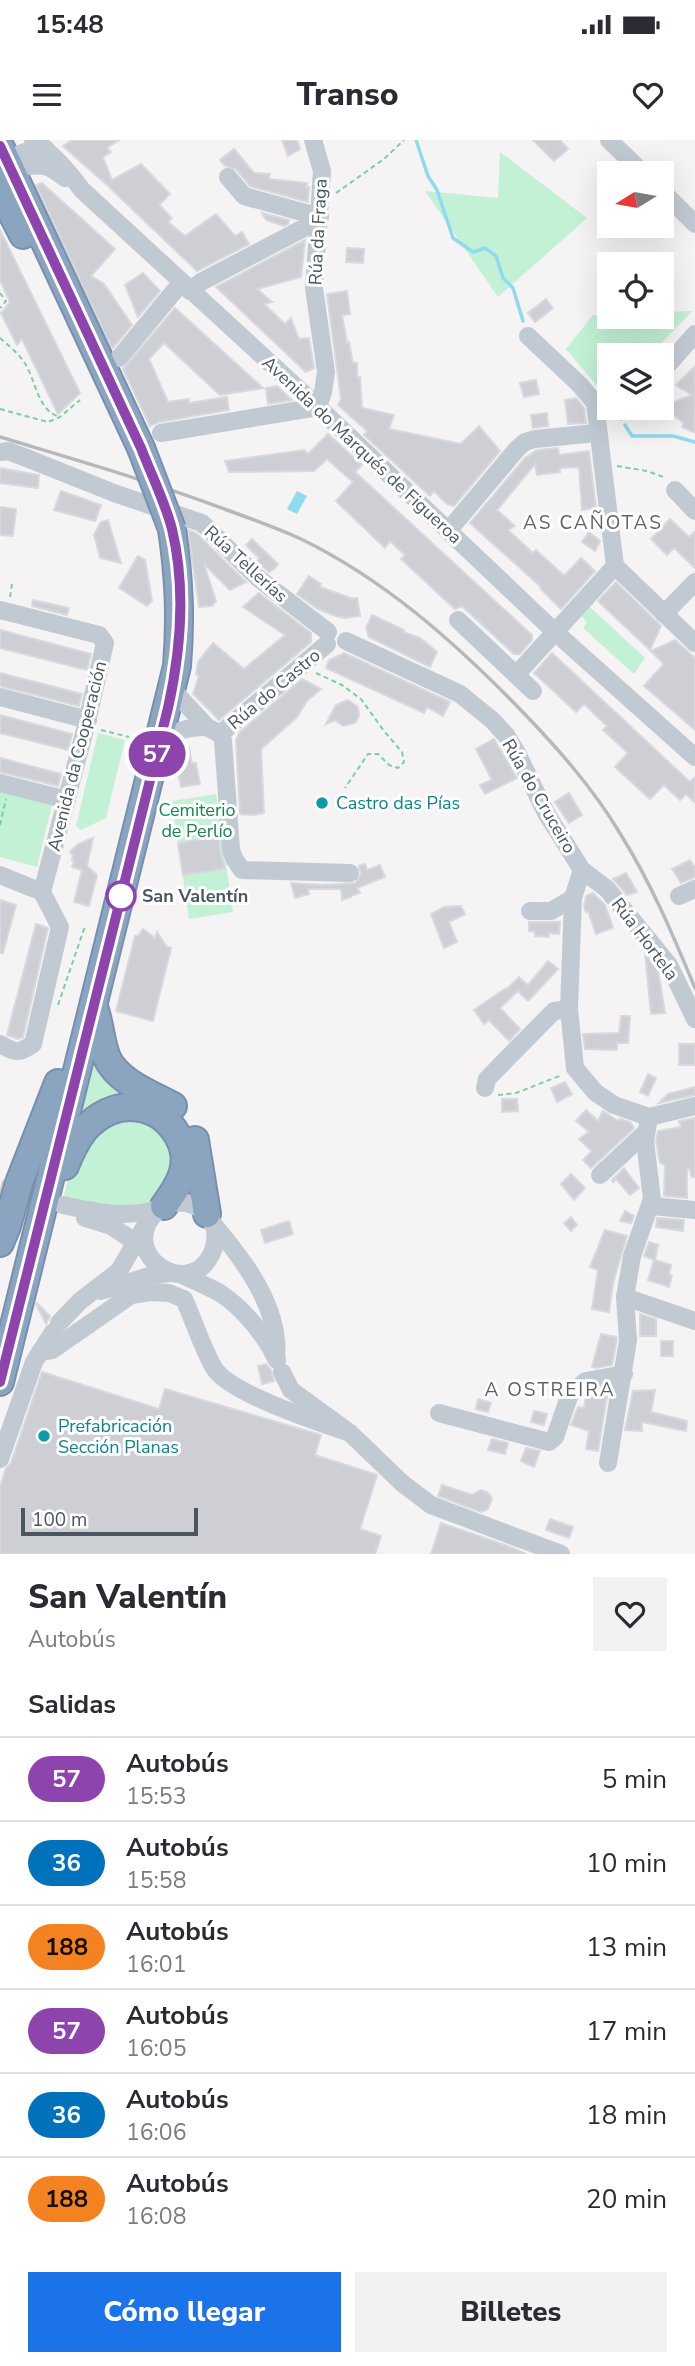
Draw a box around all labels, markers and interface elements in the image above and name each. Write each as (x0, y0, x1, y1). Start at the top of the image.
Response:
text: 15:48 (35, 7, 104, 42)
text: Transo (296, 73, 399, 116)
icon: menu (28, 76, 66, 114)
icon: heart (629, 76, 667, 114)
north arrow (597, 161, 674, 238)
map controls (597, 161, 674, 420)
street label: Rúa da Fraga (303, 178, 333, 286)
button: locate (597, 252, 674, 329)
button: layers (597, 343, 674, 420)
street label: Avenida do Marqués de Figueroa (257, 351, 467, 549)
district label: AS CAÑOTAS (523, 510, 663, 536)
street label: Rúa Tellerías (199, 520, 293, 608)
street label: Rúa do Castro (223, 643, 325, 735)
street label: Avenida da Cooperación (42, 658, 112, 854)
line badge: 57 (125, 731, 188, 777)
street label: Rúa do Cruceiro (497, 734, 581, 858)
text: 57 (143, 738, 171, 770)
place label: Castro das Pías (336, 791, 460, 815)
marker: Castro das Pías (314, 795, 330, 811)
park label: Cemiterio de Perlío (158, 798, 236, 843)
marker: San Valentín (106, 881, 136, 911)
place label: San Valentín (142, 884, 248, 908)
street label: Rúa Hortela (606, 893, 684, 985)
district label: A OSTREIRA (484, 1377, 616, 1403)
place label: Prefabricación Sección Planas (58, 1414, 179, 1459)
marker: Prefabricación Sección Planas (36, 1428, 52, 1444)
scale bar (21, 1505, 198, 1537)
text: 100 m (32, 1507, 87, 1533)
text: San Valentín (28, 1575, 227, 1620)
button: heart (593, 1577, 667, 1651)
text: Autobús (28, 1624, 116, 1655)
text: Salidas (28, 1687, 116, 1722)
text: Autobús (126, 1746, 229, 1781)
text: 5 min (602, 1762, 667, 1797)
text: 57 (52, 1763, 81, 1795)
text: 15:53 (126, 1781, 186, 1812)
text: Autobús (126, 1830, 229, 1865)
text: 10 min (586, 1846, 667, 1881)
text: 36 (52, 1847, 81, 1879)
text: 15:58 (126, 1865, 186, 1896)
text: Autobús (126, 1914, 229, 1949)
text: 13 min (586, 1930, 667, 1965)
text: 188 (45, 1931, 88, 1963)
text: 16:01 (126, 1949, 186, 1980)
text: Autobús (126, 1998, 229, 2033)
text: 17 min (586, 2014, 667, 2049)
text: 57 (52, 2015, 81, 2047)
text: 16:05 (126, 2033, 186, 2064)
text: Autobús (126, 2082, 229, 2117)
text: 18 min (586, 2098, 667, 2133)
text: 36 (52, 2099, 81, 2131)
text: 16:06 (126, 2117, 186, 2148)
text: Autobús (126, 2166, 229, 2201)
text: 20 min (586, 2182, 667, 2217)
text: 188 (45, 2183, 88, 2215)
text: 16:08 (126, 2201, 186, 2232)
button: Cómo llegar (28, 2272, 341, 2352)
button: Billetes (355, 2272, 667, 2352)

